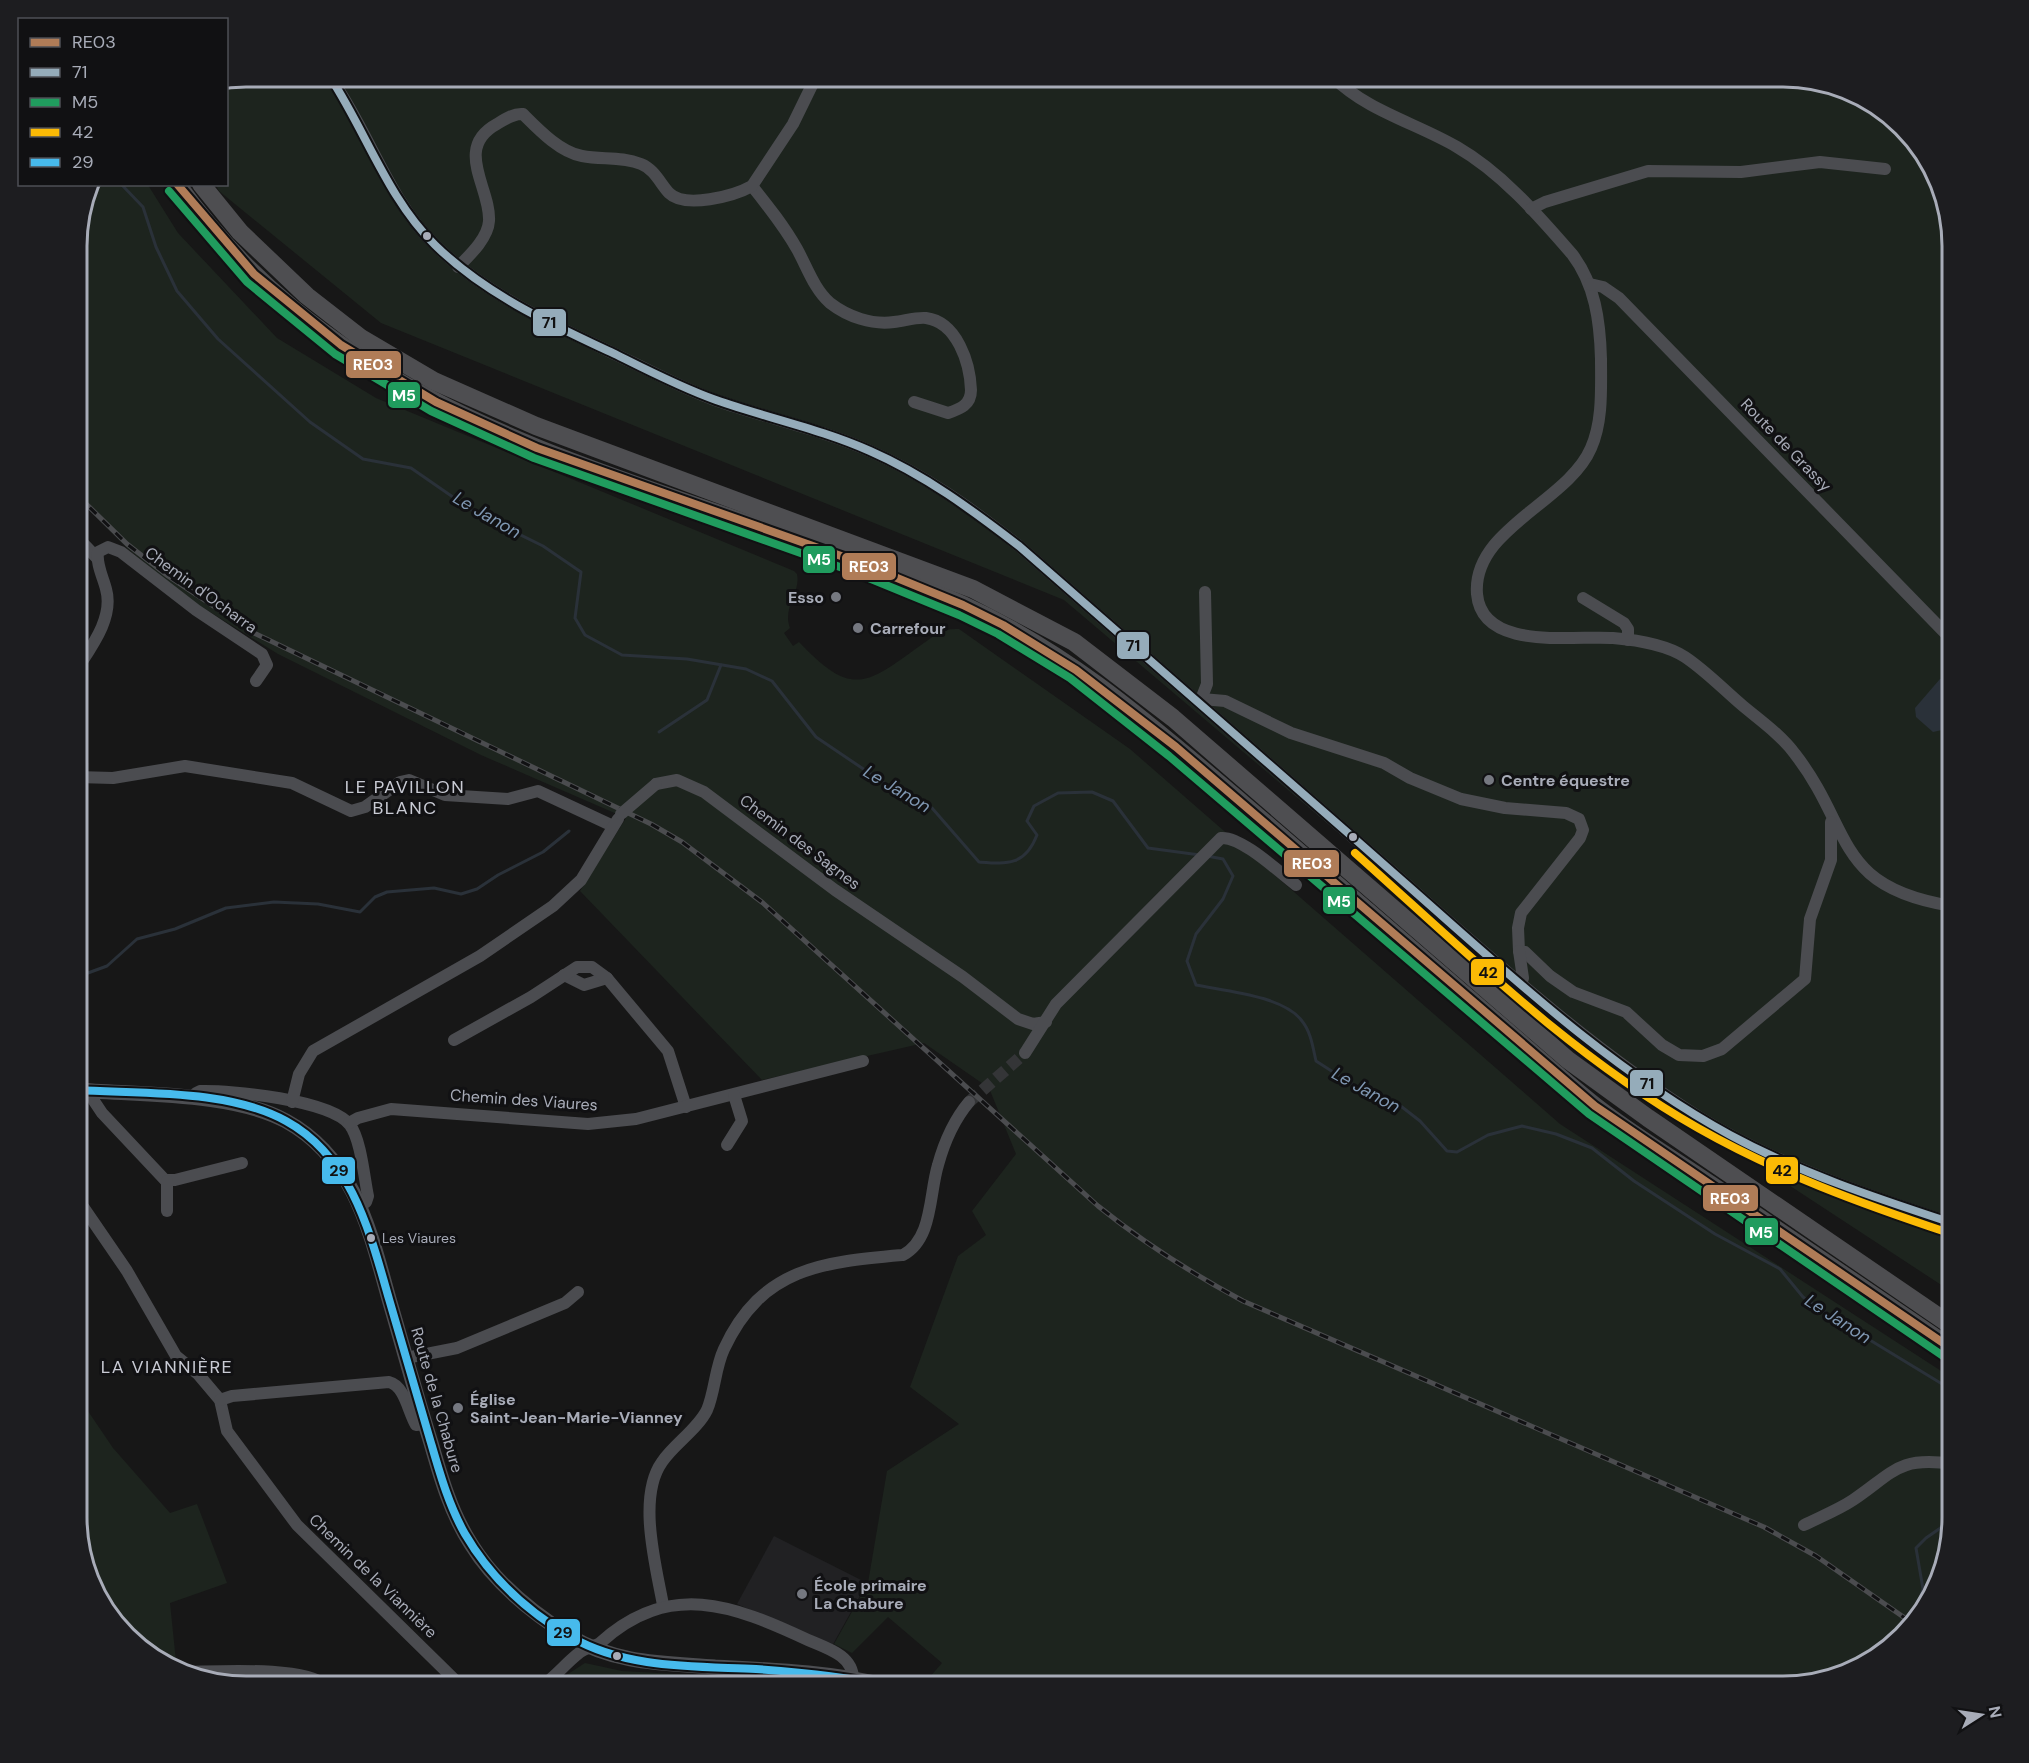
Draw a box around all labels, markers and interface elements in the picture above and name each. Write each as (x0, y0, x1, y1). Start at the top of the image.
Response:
legend (18, 18, 228, 186)
text: RE03 (72, 30, 116, 54)
text: 71 (72, 60, 87, 84)
text: M5 (72, 90, 98, 114)
text: 42 (72, 120, 93, 144)
text: 29 (72, 150, 94, 174)
unlabelled marker (421, 230, 433, 242)
line badge: 71 (532, 308, 567, 337)
text: 71 (542, 312, 556, 333)
line badge: RE03 (345, 350, 402, 379)
text: RE03 (353, 354, 393, 375)
line badge: M5 (387, 381, 421, 409)
text: M5 (392, 385, 416, 406)
street label: Route de Grassy (1736, 394, 1836, 496)
water label: Le Janon (449, 486, 525, 544)
street label: Chemin d'Ocharra (141, 542, 261, 638)
line badge: M5 (802, 545, 836, 574)
text: M5 (807, 549, 831, 570)
line badge: RE03 (841, 552, 897, 581)
text: RE03 (849, 556, 889, 577)
place label: Esso (788, 587, 824, 608)
marker: Esso (829, 590, 843, 604)
place label: Carrefour (870, 618, 946, 639)
marker: Carrefour (851, 621, 865, 635)
line badge: 71 (1116, 631, 1150, 660)
text: 71 (1126, 635, 1140, 656)
water label: Le Janon (859, 759, 935, 819)
place label: Centre équestre (1501, 770, 1630, 791)
marker: Centre équestre (1482, 773, 1496, 787)
district label: LE PAVILLON BLANC (345, 775, 465, 820)
street label: Chemin des Sagnes (735, 790, 865, 894)
unlabelled marker (1347, 831, 1359, 843)
line badge: RE03 (1283, 849, 1340, 878)
text: RE03 (1292, 853, 1332, 874)
line badge: M5 (1322, 886, 1356, 915)
text: M5 (1327, 891, 1351, 912)
line badge: 42 (1470, 958, 1505, 986)
text: 42 (1478, 962, 1498, 983)
water label: Le Janon (1328, 1061, 1404, 1119)
line badge: 71 (1629, 1069, 1664, 1097)
text: 71 (1640, 1073, 1654, 1094)
street label: Chemin des Viaures (450, 1084, 598, 1116)
line badge: 29 (321, 1156, 356, 1185)
line badge: 42 (1765, 1156, 1799, 1185)
text: 29 (329, 1160, 349, 1181)
text: 42 (1772, 1160, 1792, 1181)
line badge: RE03 (1702, 1184, 1759, 1212)
text: RE03 (1710, 1188, 1750, 1209)
line badge: M5 (1744, 1217, 1779, 1246)
text: M5 (1749, 1222, 1773, 1243)
place label: Les Viaures (382, 1229, 456, 1247)
marker: Les Viaures (365, 1232, 377, 1244)
water label: Le Janon (1800, 1289, 1876, 1349)
street label: Route de la Chabure (406, 1325, 468, 1475)
district label: LA VIANNIÈRE (101, 1355, 233, 1379)
place label: Église Saint-Jean-Marie-Vianney (470, 1389, 683, 1428)
marker: Église Saint-Jean-Marie-Vianney (451, 1401, 465, 1415)
street label: Chemin de la Viannière (304, 1509, 442, 1643)
place label: École primaire La Chabure (814, 1575, 927, 1614)
marker: École primaire La Chabure (795, 1587, 809, 1601)
line badge: 29 (546, 1618, 581, 1647)
text: 29 (553, 1622, 573, 1643)
unlabelled marker (611, 1650, 623, 1662)
north arrow (1951, 1685, 2011, 1745)
text: N (1984, 1704, 2007, 1720)

